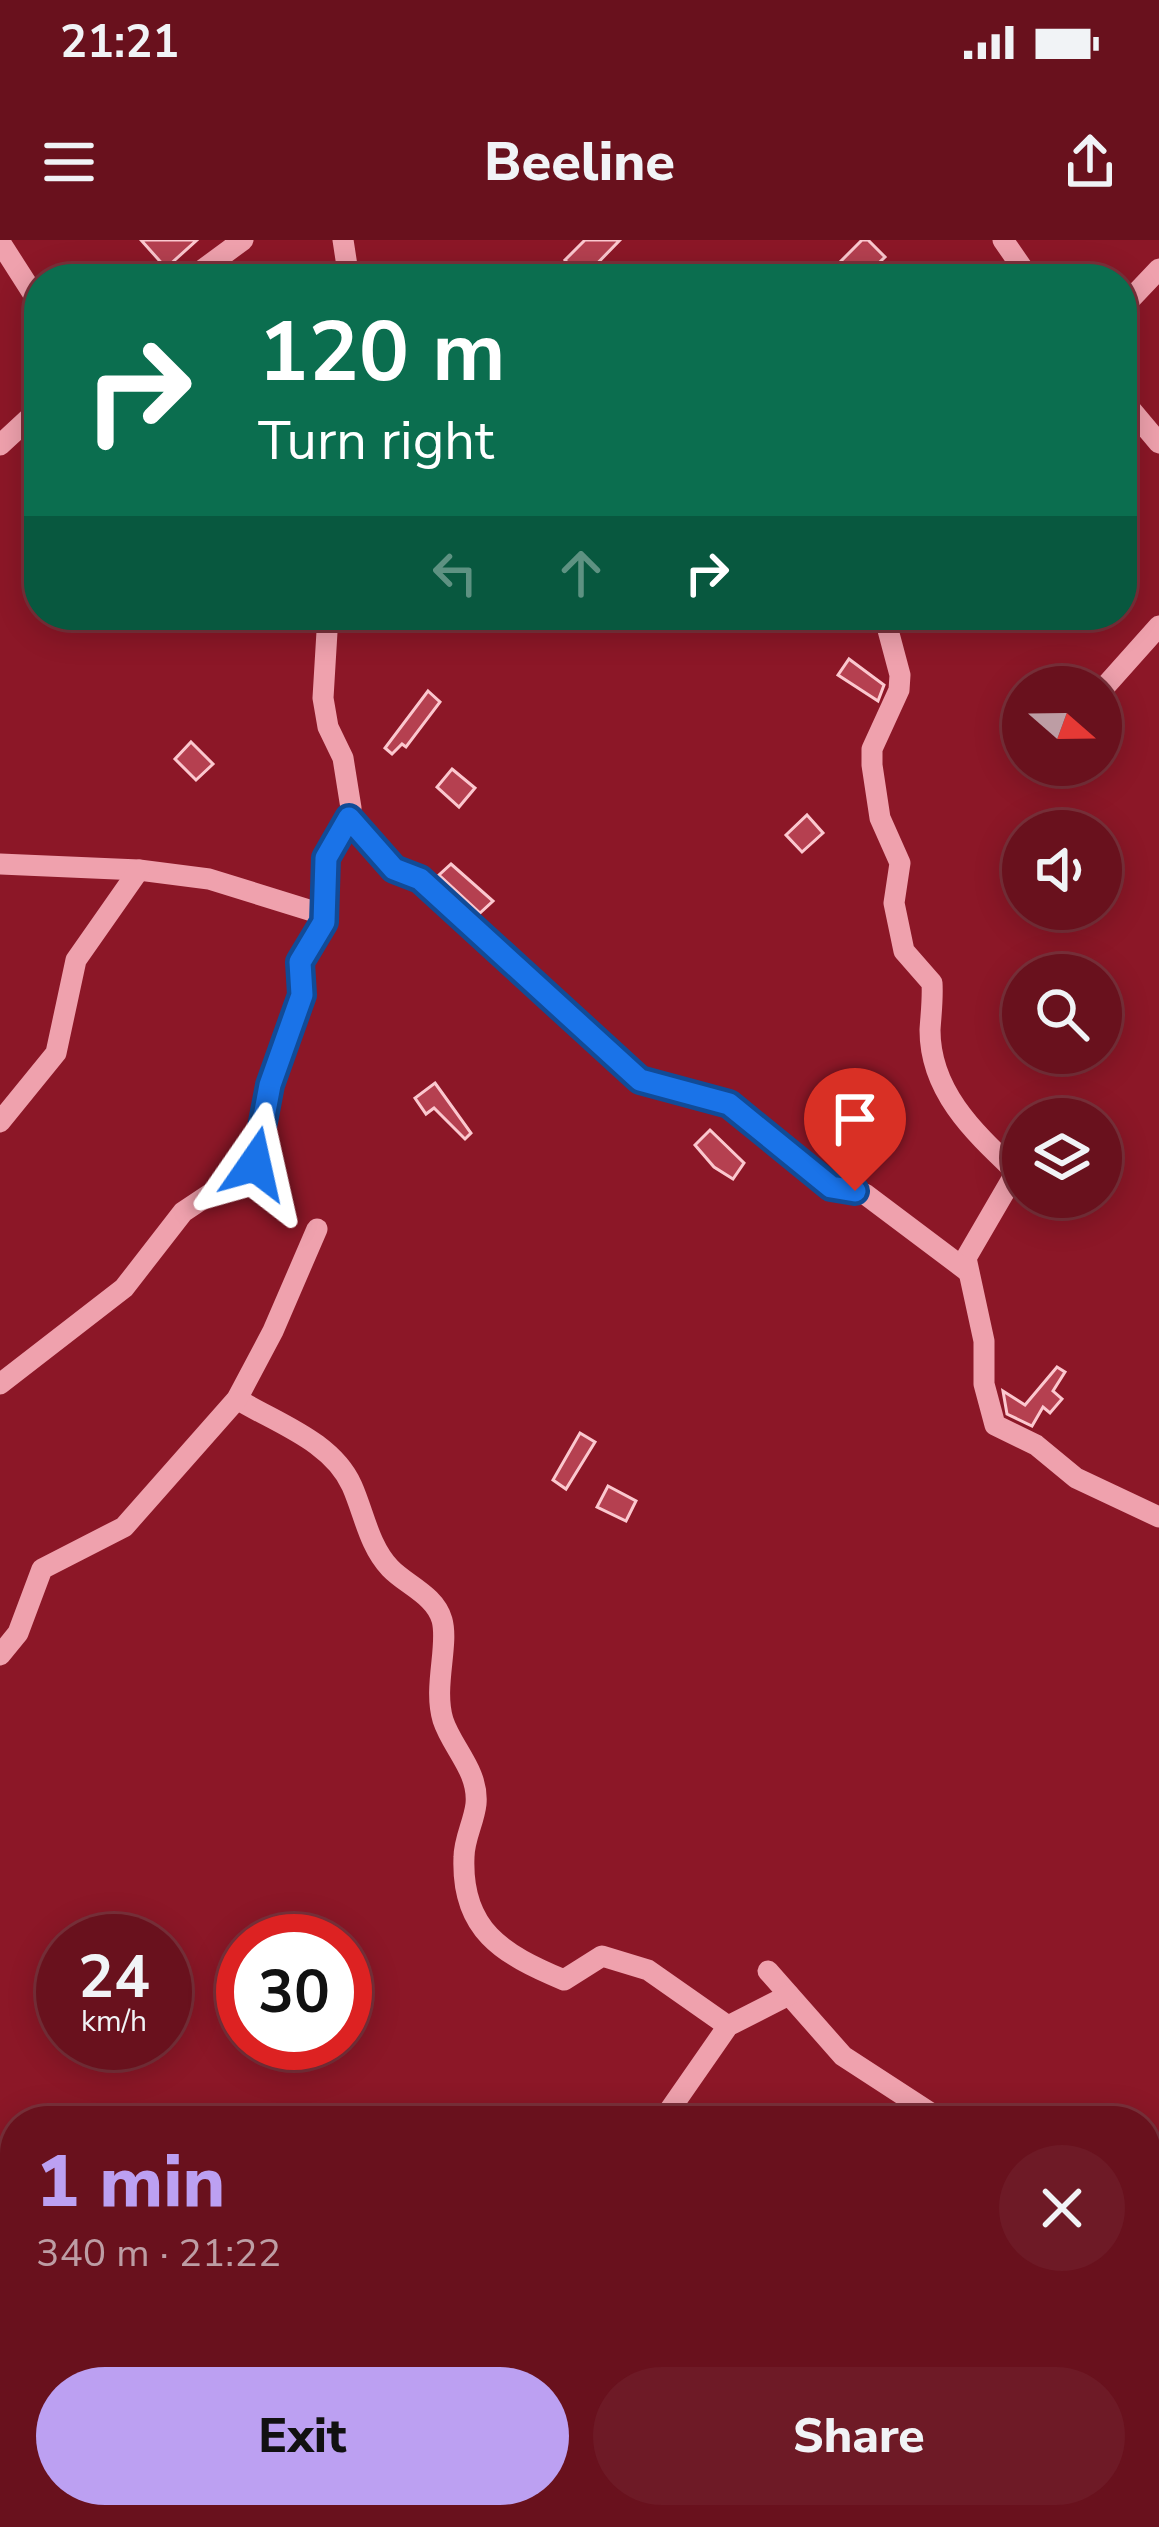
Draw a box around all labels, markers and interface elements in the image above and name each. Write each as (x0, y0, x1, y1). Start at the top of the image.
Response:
text: 21:21 (60, 12, 179, 73)
text: Beeline (484, 125, 675, 199)
icon: menu (36, 129, 102, 195)
icon: share (1057, 129, 1123, 195)
text: 120 m (258, 295, 506, 410)
icon: right (60, 312, 216, 468)
text: Turn right (258, 404, 494, 478)
icon: left (422, 540, 488, 606)
icon: ahead (548, 540, 614, 606)
icon: right (674, 540, 740, 606)
north arrow (1002, 666, 1122, 786)
map controls (1002, 666, 1122, 1218)
button: sound (1002, 810, 1122, 930)
button: search (1002, 954, 1122, 1074)
pin (804, 1068, 906, 1191)
icon: arrive (822, 1086, 888, 1152)
button: layers (1002, 1098, 1122, 1218)
position arrow (192, 1101, 318, 1227)
speed limit sign: 30 (216, 1914, 372, 2070)
text: 24 (78, 1936, 150, 2018)
text: km/h (81, 2001, 147, 2042)
text: 1 min (36, 2133, 225, 2231)
button: close (999, 2145, 1125, 2271)
text: 340 m · 21:22 (36, 2227, 281, 2280)
button: Exit (36, 2367, 569, 2505)
button: Share (593, 2367, 1125, 2505)

